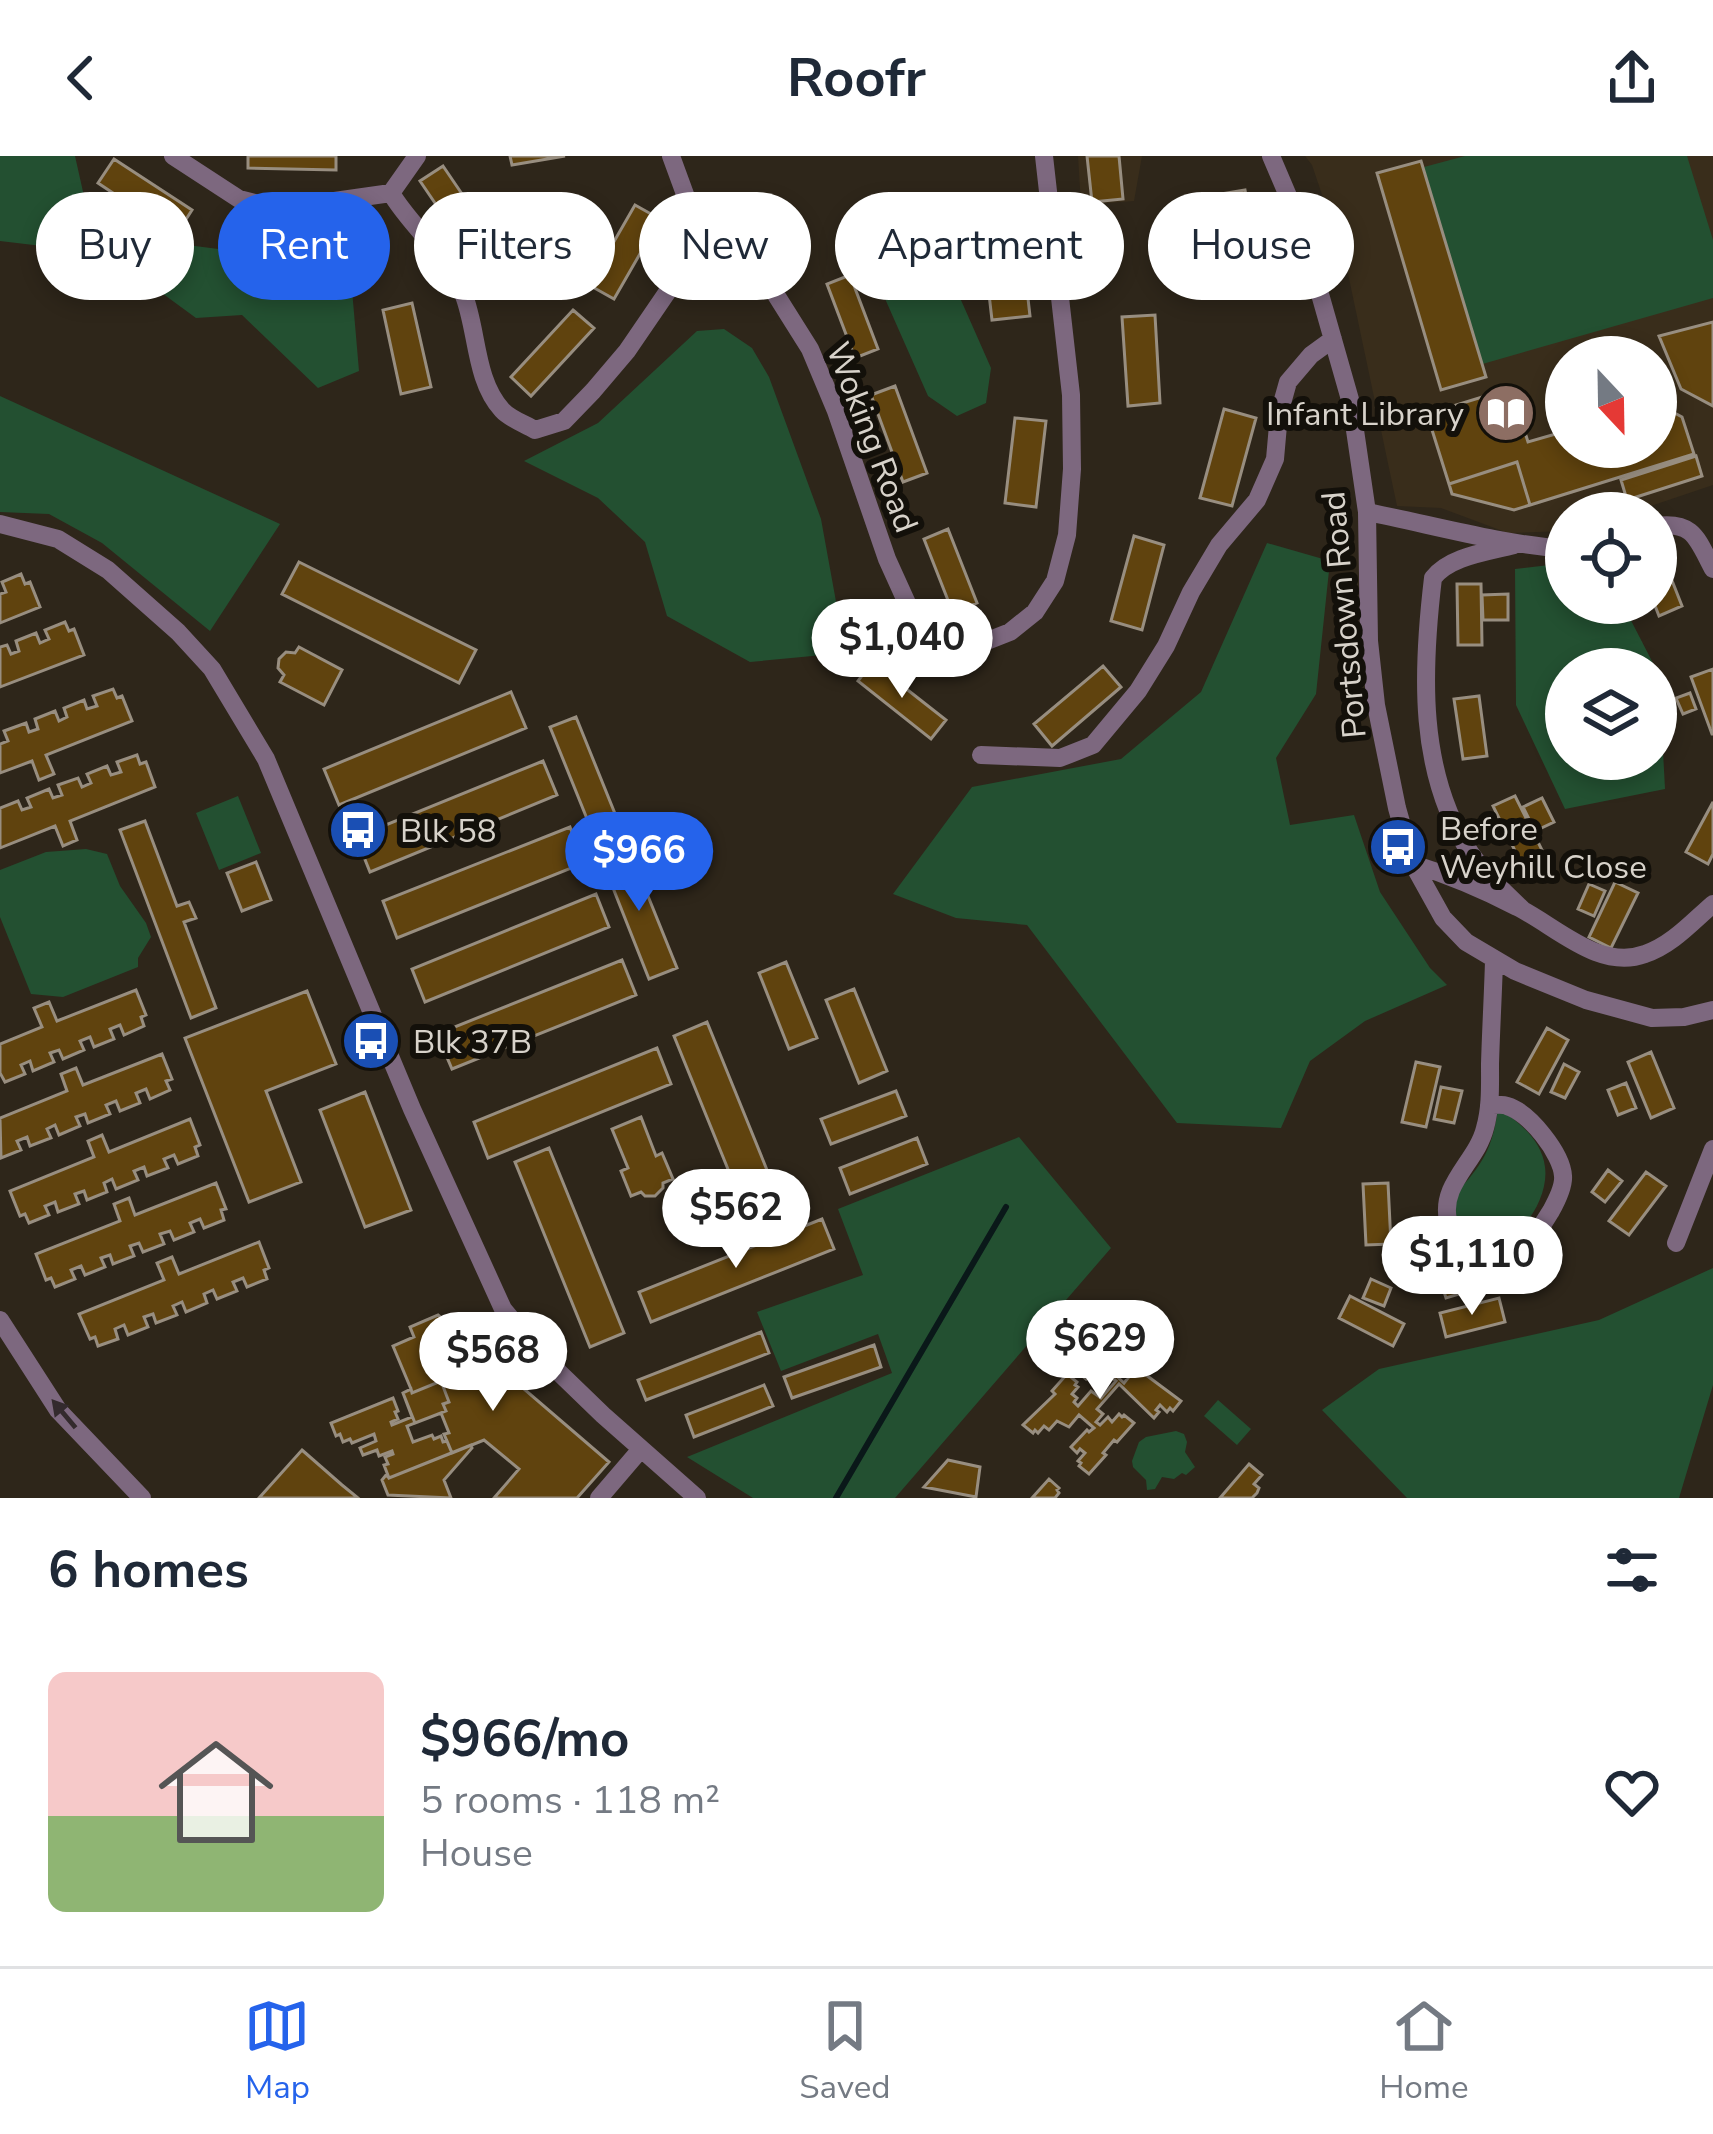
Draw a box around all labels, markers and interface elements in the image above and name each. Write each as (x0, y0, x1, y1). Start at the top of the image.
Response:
text: Roofr (787, 41, 926, 115)
icon: back (48, 45, 114, 111)
icon: share (1599, 45, 1665, 111)
chip: Buy (36, 192, 194, 300)
chip: Rent (218, 192, 390, 300)
chip: Filters (414, 192, 615, 300)
chip: New (639, 192, 811, 300)
chip: Apartment (835, 192, 1124, 300)
chip: House (1148, 192, 1354, 300)
street label: Woking Road (815, 336, 928, 539)
north arrow (1545, 336, 1677, 468)
map controls (1545, 336, 1677, 780)
library icon: Infant Library (1475, 382, 1537, 444)
place label: Infant Library (1266, 392, 1464, 437)
street label: Portsdown Road (1311, 490, 1378, 740)
button: locate (1545, 492, 1677, 624)
pin: $1,040 (804, 599, 1000, 701)
text: $1,040 (839, 611, 965, 664)
button: layers (1545, 648, 1677, 780)
bus stop icon: Blk 58 (327, 799, 389, 861)
place label: Before Weyhill Close (1440, 807, 1647, 890)
place label: Blk 58 (400, 809, 497, 854)
pin: $966 (568, 812, 710, 914)
bus stop icon: Before Weyhill Close (1367, 816, 1429, 878)
text: $966 (592, 824, 686, 877)
bus stop icon: Blk 37B (340, 1010, 402, 1072)
place label: Blk 37B (413, 1020, 532, 1065)
pin: $562 (665, 1169, 807, 1271)
text: $562 (689, 1181, 783, 1234)
pin: $1,110 (1374, 1216, 1570, 1318)
text: $1,110 (1409, 1228, 1535, 1281)
pin: $629 (1029, 1300, 1171, 1402)
pin: $568 (422, 1312, 564, 1414)
text: $629 (1053, 1312, 1147, 1365)
text: $568 (446, 1324, 540, 1377)
one-way arrow (51, 1399, 77, 1430)
text: 6 homes (48, 1535, 249, 1605)
icon: filters (1599, 1537, 1665, 1603)
text: $966/mo (420, 1704, 629, 1774)
icon: home (144, 1720, 288, 1864)
icon: heart (1599, 1759, 1665, 1825)
text: 5 rooms · 118 m² (420, 1774, 720, 1827)
text: House (420, 1827, 533, 1880)
tab: Map (244, 1993, 310, 2110)
tab: Saved (799, 1993, 890, 2110)
tab: Home (1379, 1993, 1469, 2110)

